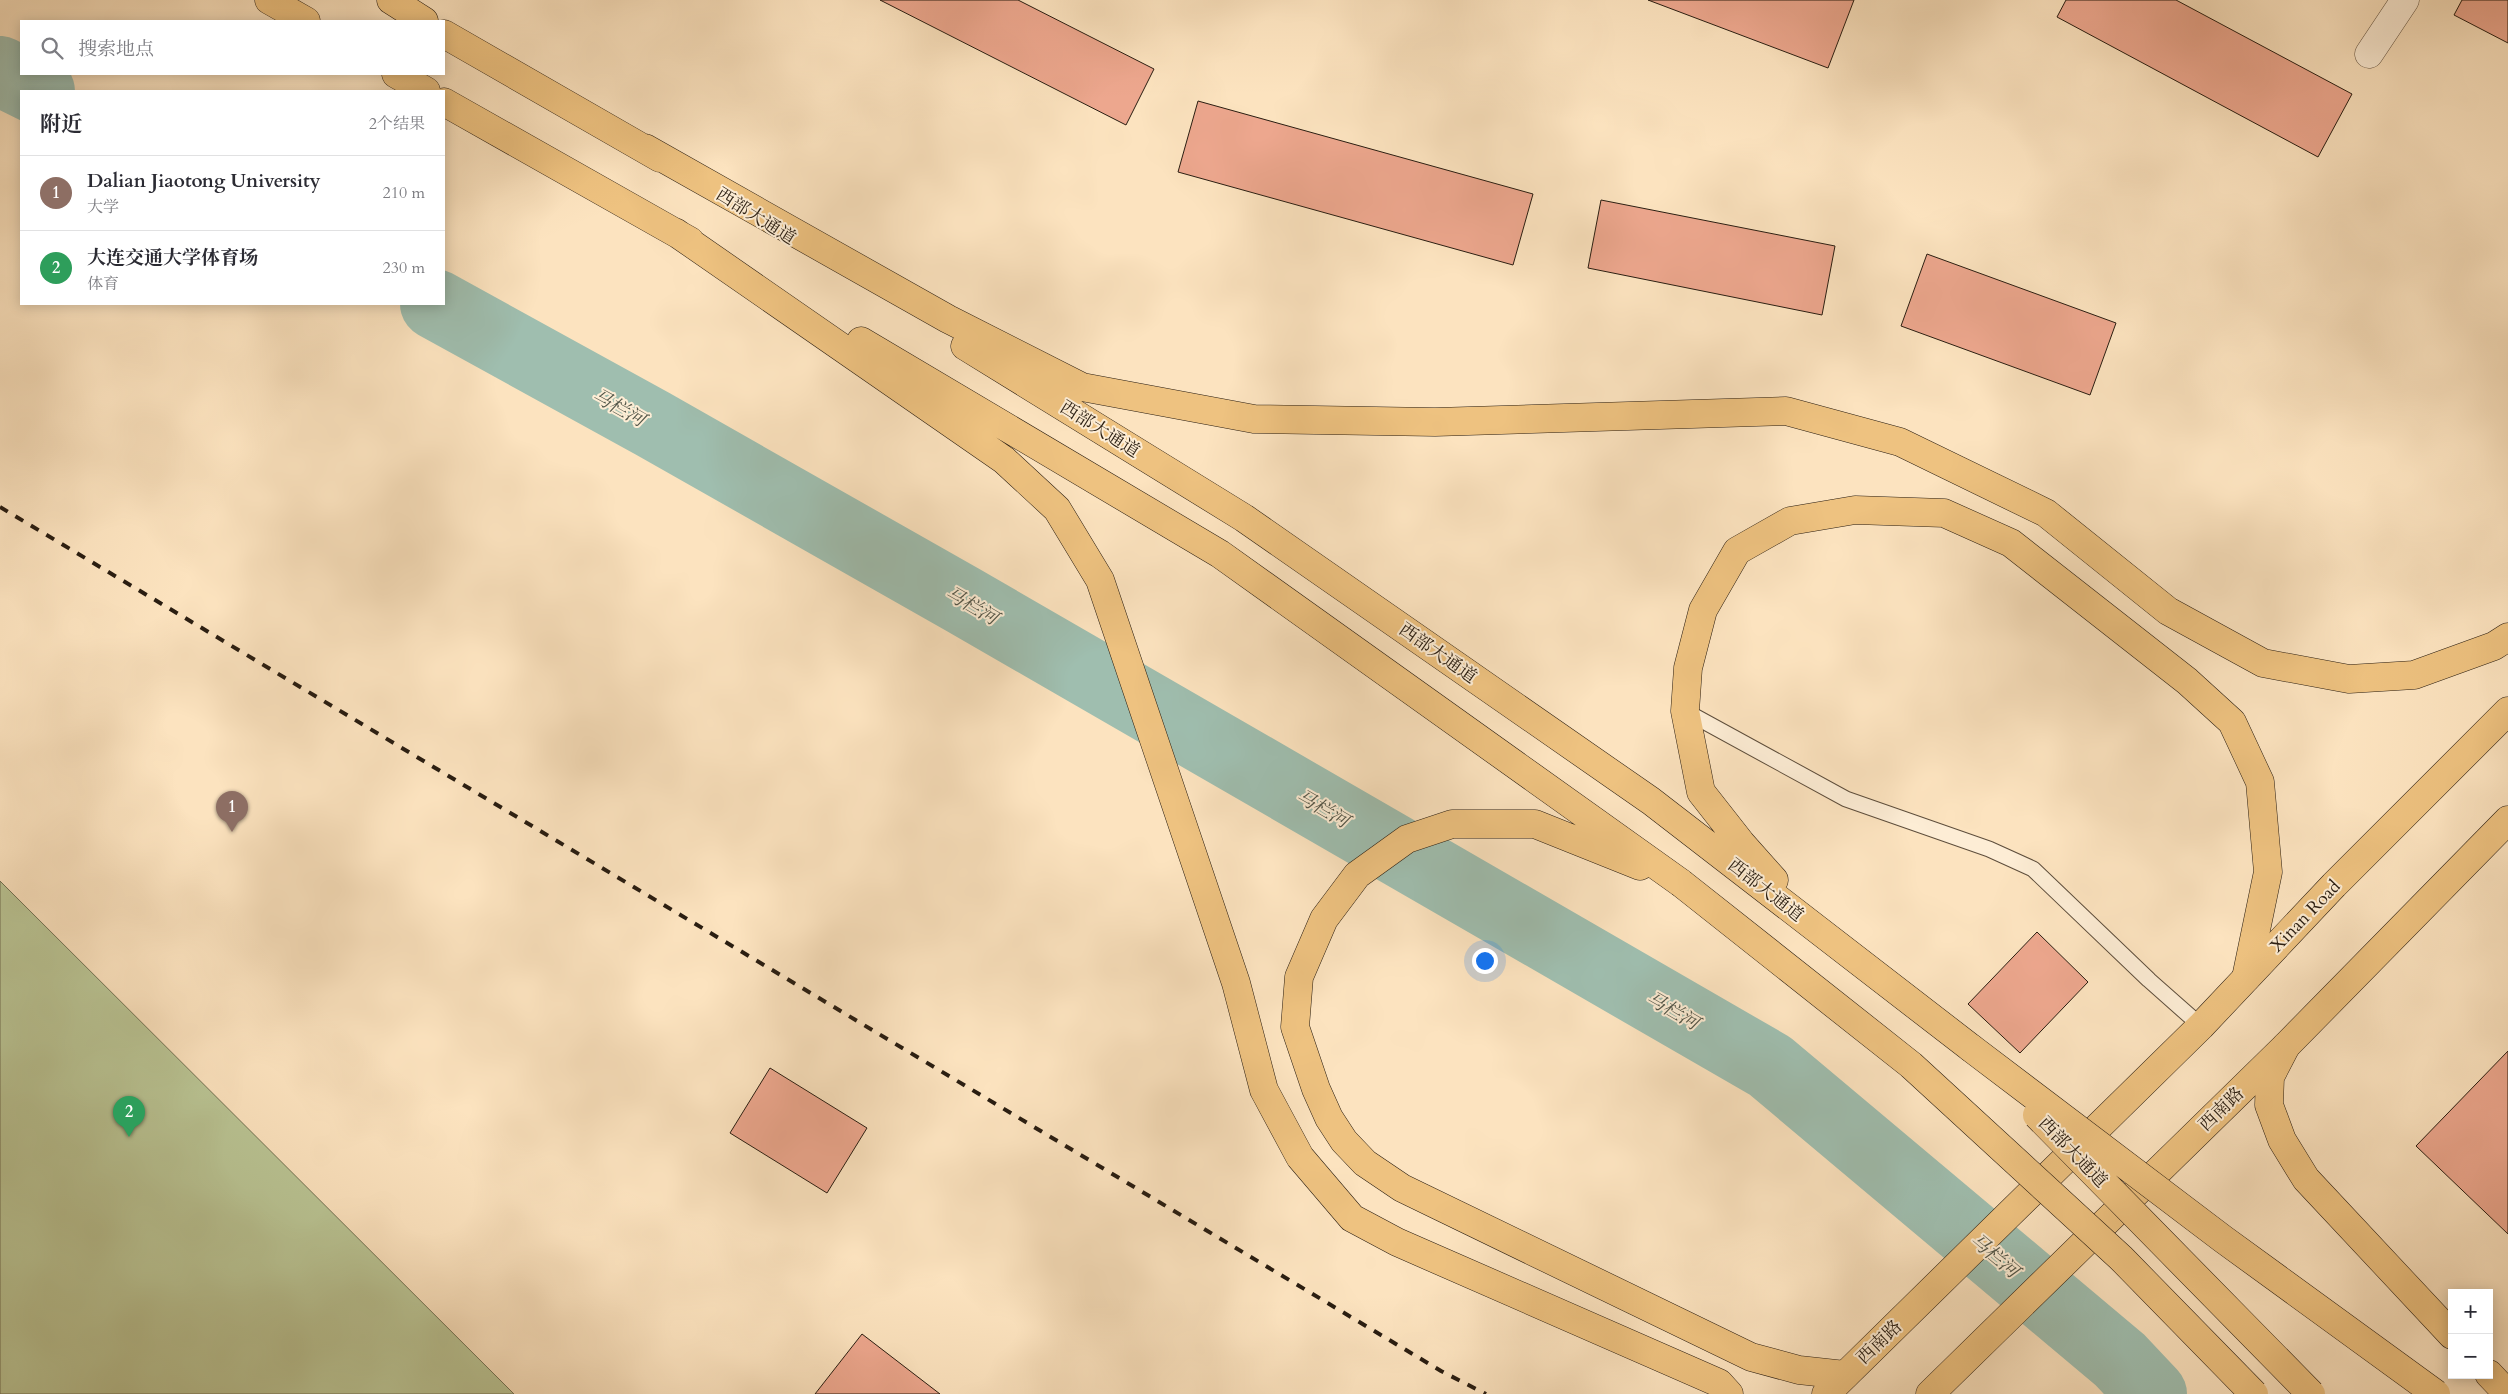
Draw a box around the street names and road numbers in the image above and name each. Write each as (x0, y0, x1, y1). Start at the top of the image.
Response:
street label: 西部大通道 (711, 182, 801, 251)
street label: 西部大通道 (1055, 395, 1145, 464)
street label: 西部大通道 (1394, 617, 1482, 689)
street label: 西部大通道 (1723, 853, 1809, 928)
street label: Xinan Road (2264, 874, 2347, 958)
street label: 西南路 (2193, 1082, 2249, 1137)
street label: 西部大通道 (2032, 1111, 2113, 1193)
street label: 西南路 (1851, 1315, 1907, 1370)

